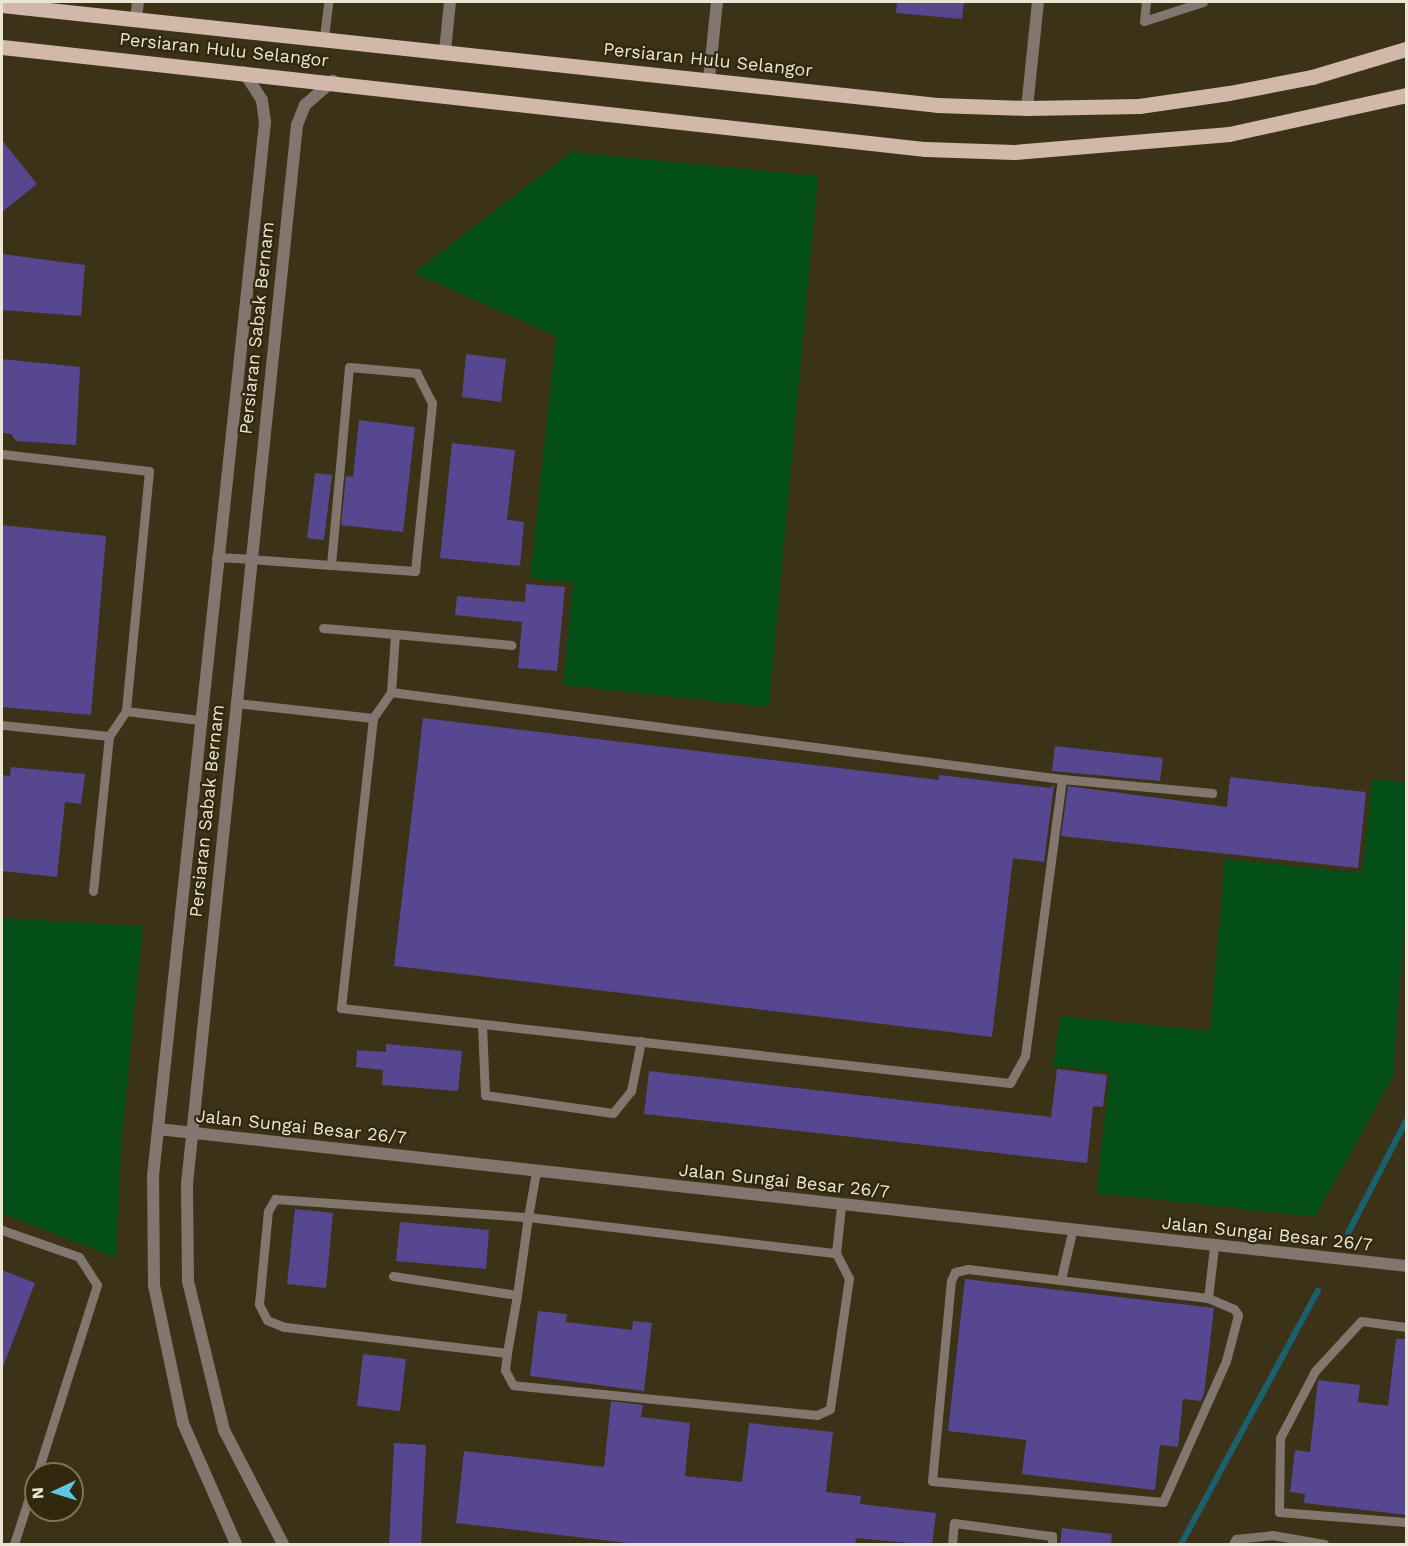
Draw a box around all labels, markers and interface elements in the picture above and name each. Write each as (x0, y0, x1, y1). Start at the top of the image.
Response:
street label: Persiaran Hulu Selangor (118, 28, 330, 72)
street label: Persiaran Hulu Selangor (602, 38, 814, 82)
street label: Persiaran Sabak Bernam (235, 220, 279, 436)
street label: Persiaran Sabak Bernam (185, 703, 229, 919)
street label: Jalan Sungai Besar 26/7 (194, 1105, 408, 1149)
street label: Jalan Sungai Besar 26/7 (677, 1159, 891, 1203)
street label: Jalan Sungai Besar 26/7 (1160, 1212, 1374, 1256)
north arrow (24, 1462, 84, 1522)
text: N (28, 1487, 47, 1500)

